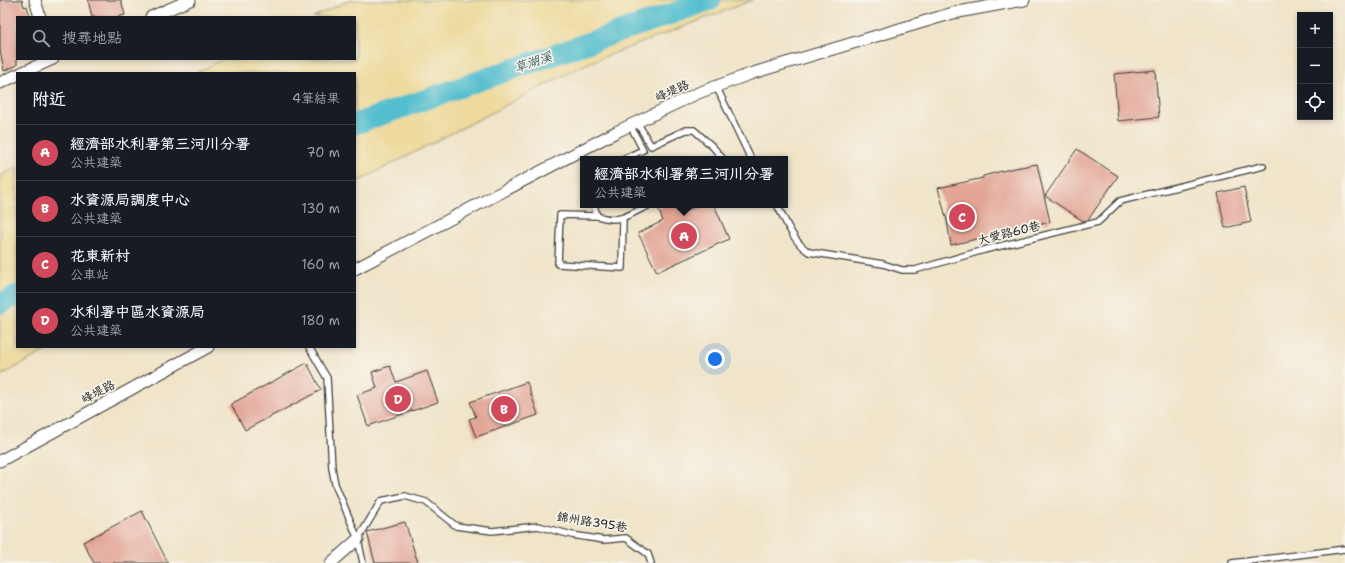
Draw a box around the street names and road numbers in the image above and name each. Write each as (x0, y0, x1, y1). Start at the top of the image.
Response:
street label: 峰堤路 (652, 76, 692, 106)
street label: 大愛路60巷 (976, 217, 1042, 249)
street label: 峰堤路 (78, 376, 118, 408)
street label: 錦州路395巷 (556, 509, 628, 535)

